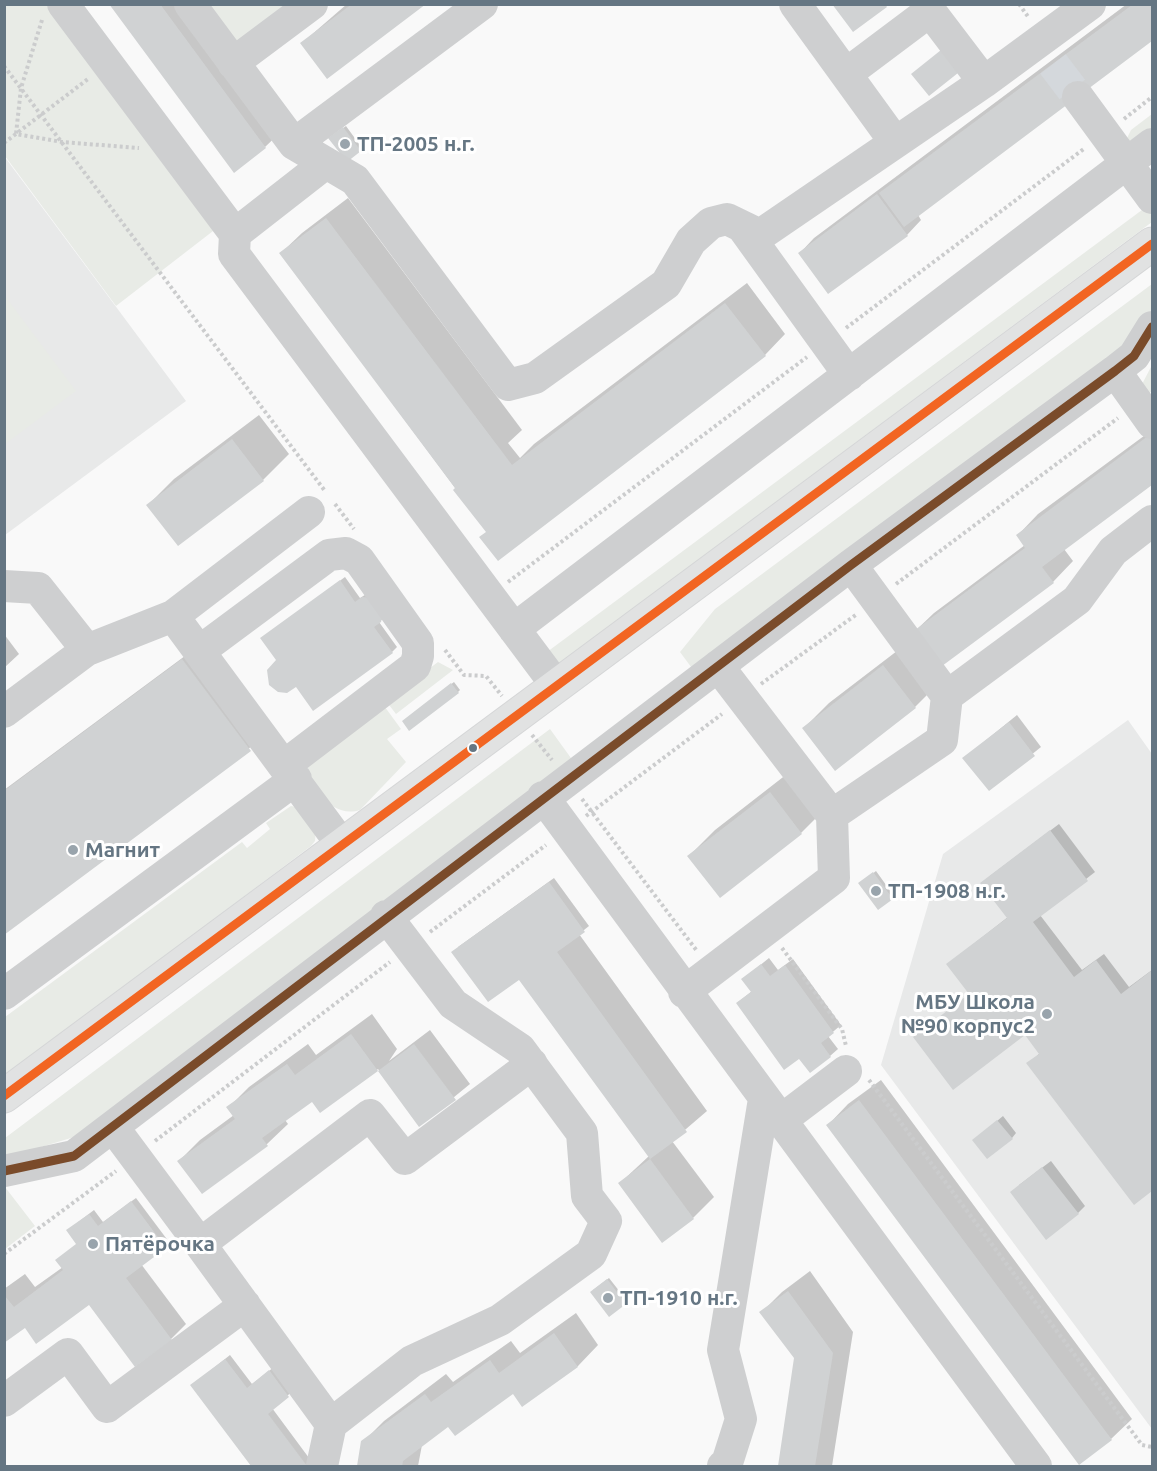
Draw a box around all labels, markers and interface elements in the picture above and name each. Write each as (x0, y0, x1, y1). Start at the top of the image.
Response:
place label: ТП-2005 н.г. (357, 131, 475, 157)
marker: ТП-2005 н.г. (338, 137, 352, 151)
unlabelled marker (467, 742, 479, 754)
place label: Магнит (85, 837, 160, 863)
marker: Магнит (66, 843, 80, 857)
place label: ТП-1908 н.г. (888, 878, 1006, 904)
marker: ТП-1908 н.г. (869, 884, 883, 898)
place label: МБУ Школа №90 корпус2 (901, 989, 1035, 1039)
marker: МБУ Школа №90 корпус2 (1040, 1007, 1054, 1021)
place label: Пятёрочка (105, 1231, 215, 1257)
marker: Пятёрочка (86, 1237, 100, 1251)
place label: ТП-1910 н.г. (620, 1285, 738, 1311)
marker: ТП-1910 н.г. (601, 1291, 615, 1305)

